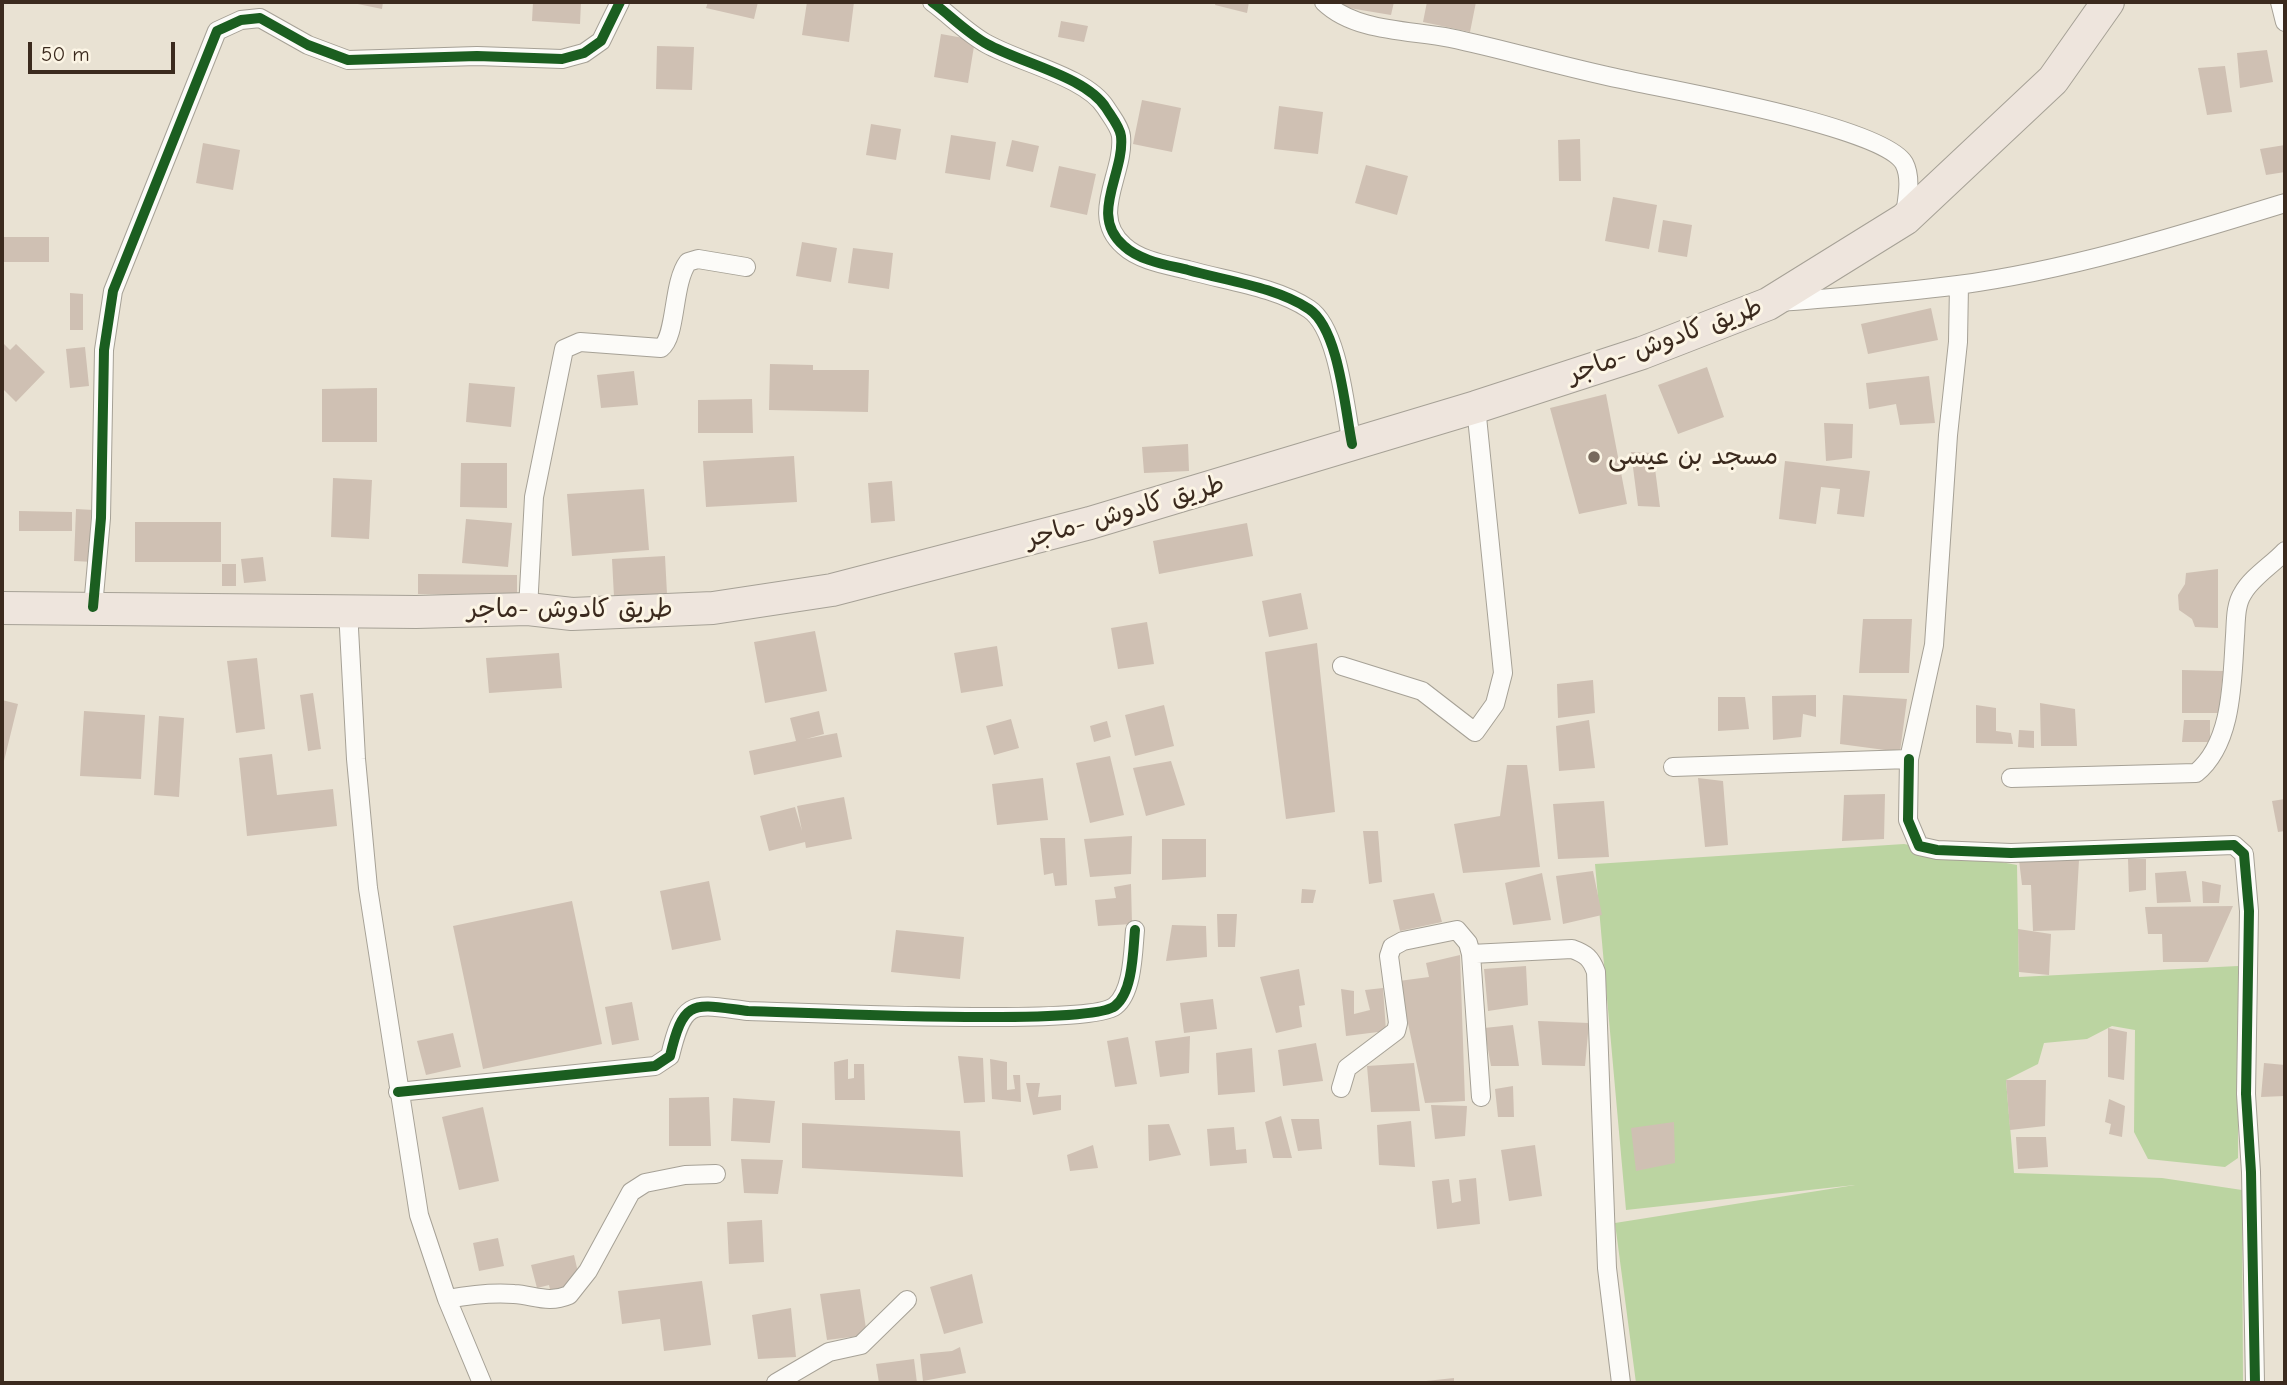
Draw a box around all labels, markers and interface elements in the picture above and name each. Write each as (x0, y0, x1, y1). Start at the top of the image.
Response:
scale bar (32, 28, 178, 72)
text: 50 m (41, 42, 90, 66)
street label: طريق كادوش -ماجر (1563, 291, 1767, 391)
place label: مسجد بن عيسى (1608, 441, 1778, 473)
marker: مسجد بن عيسى (1586, 449, 1602, 465)
street label: طريق كادوش -ماجر (1022, 469, 1228, 555)
street label: طريق كادوش -ماجر (467, 594, 673, 626)

